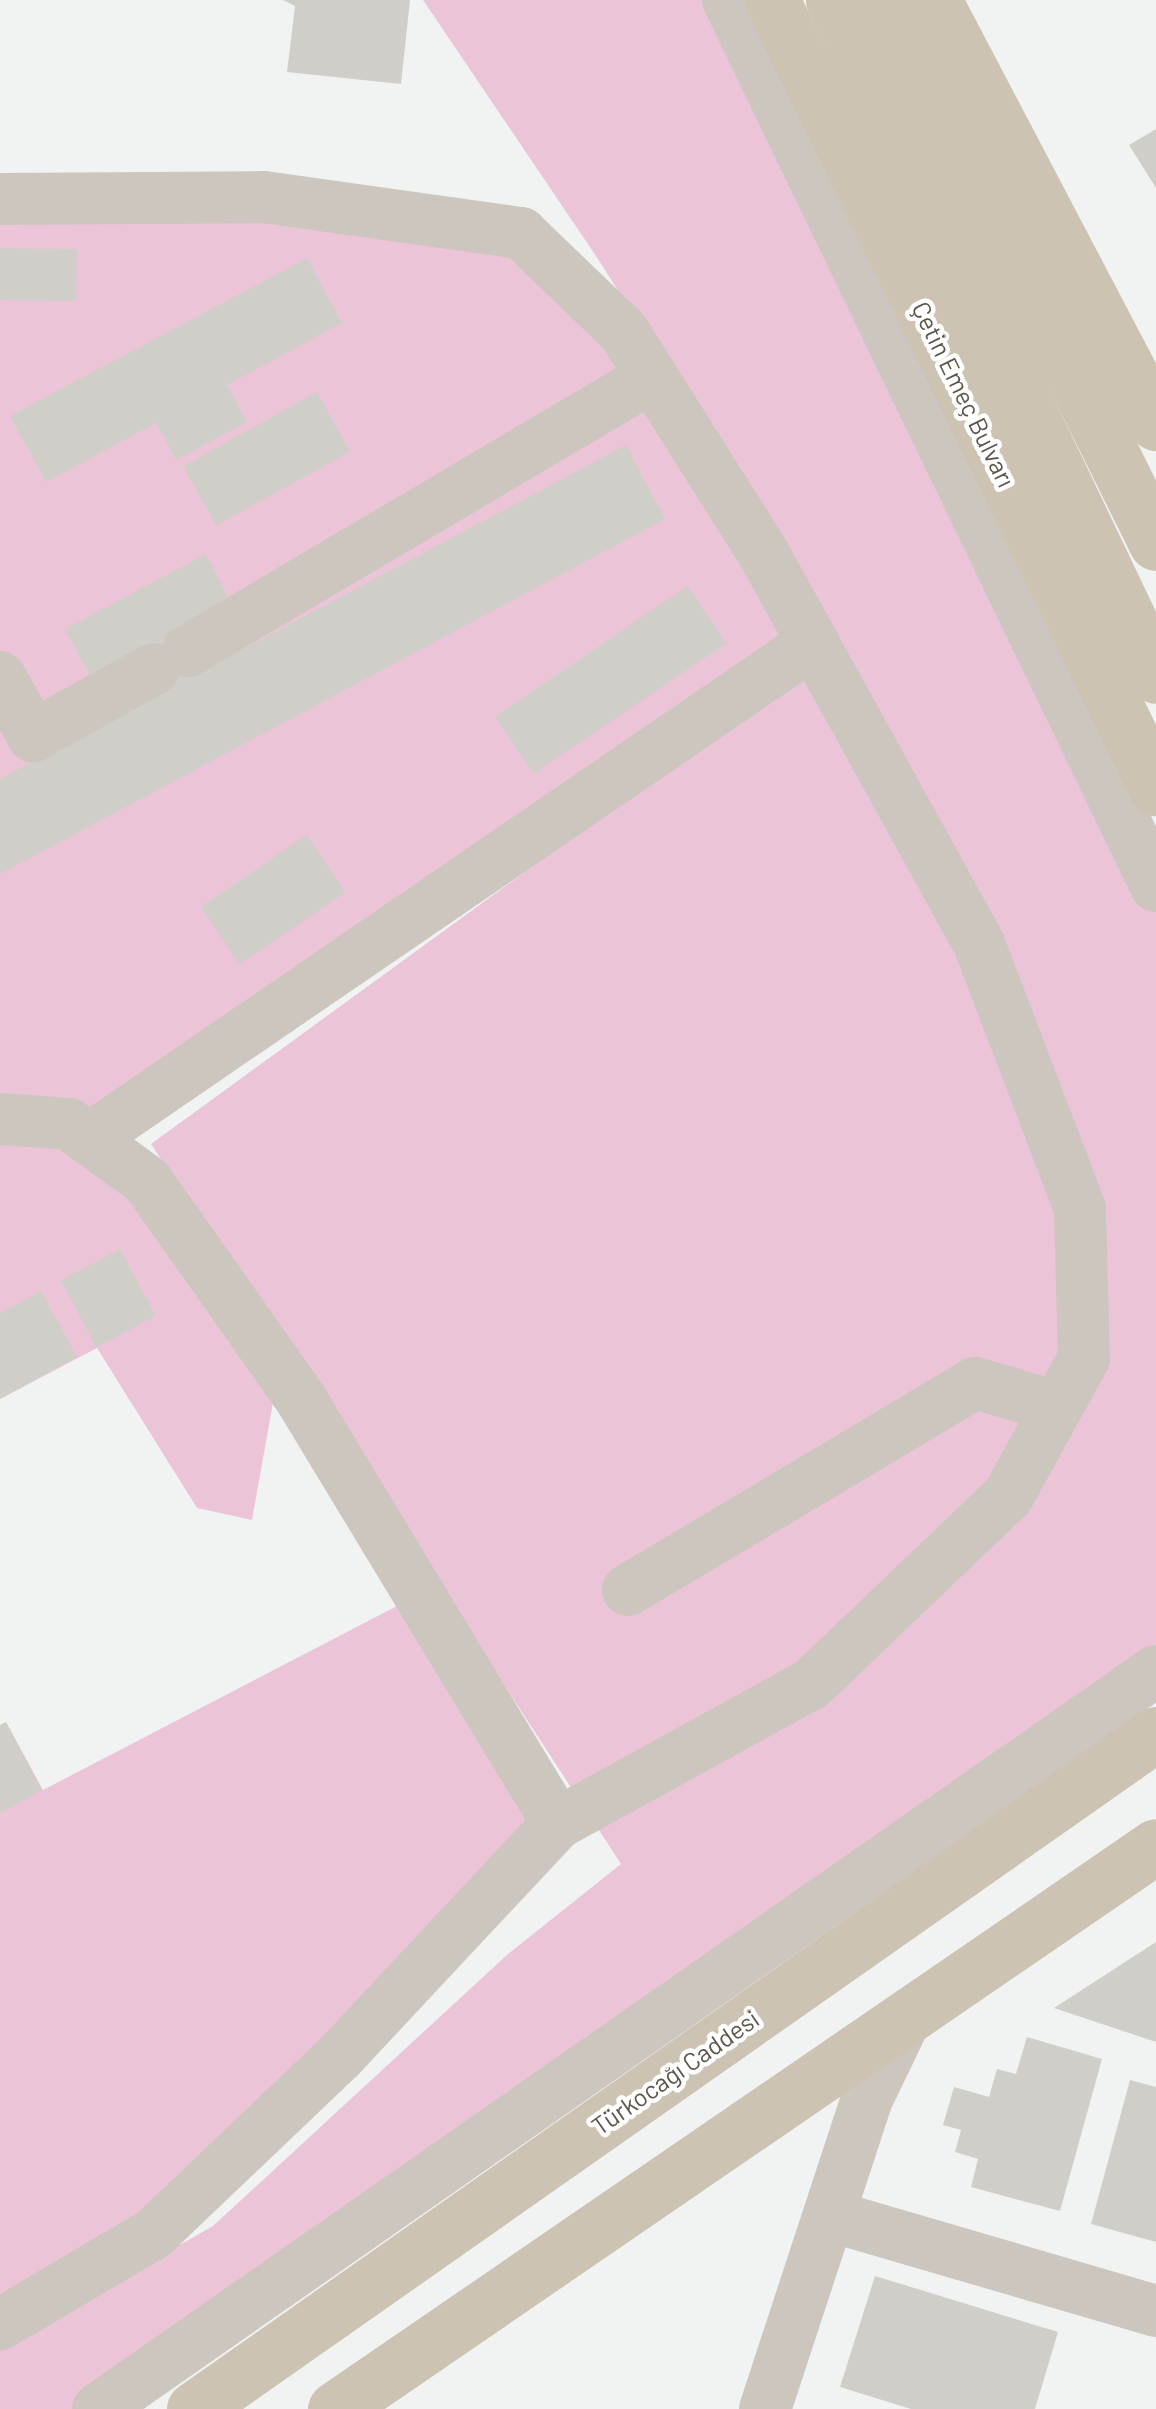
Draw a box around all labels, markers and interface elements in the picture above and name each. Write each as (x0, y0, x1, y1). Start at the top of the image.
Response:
street label: Çetin Emeç Bulvarı (906, 296, 1022, 492)
street label: Türkocağı Caddesi (586, 2003, 764, 2141)

